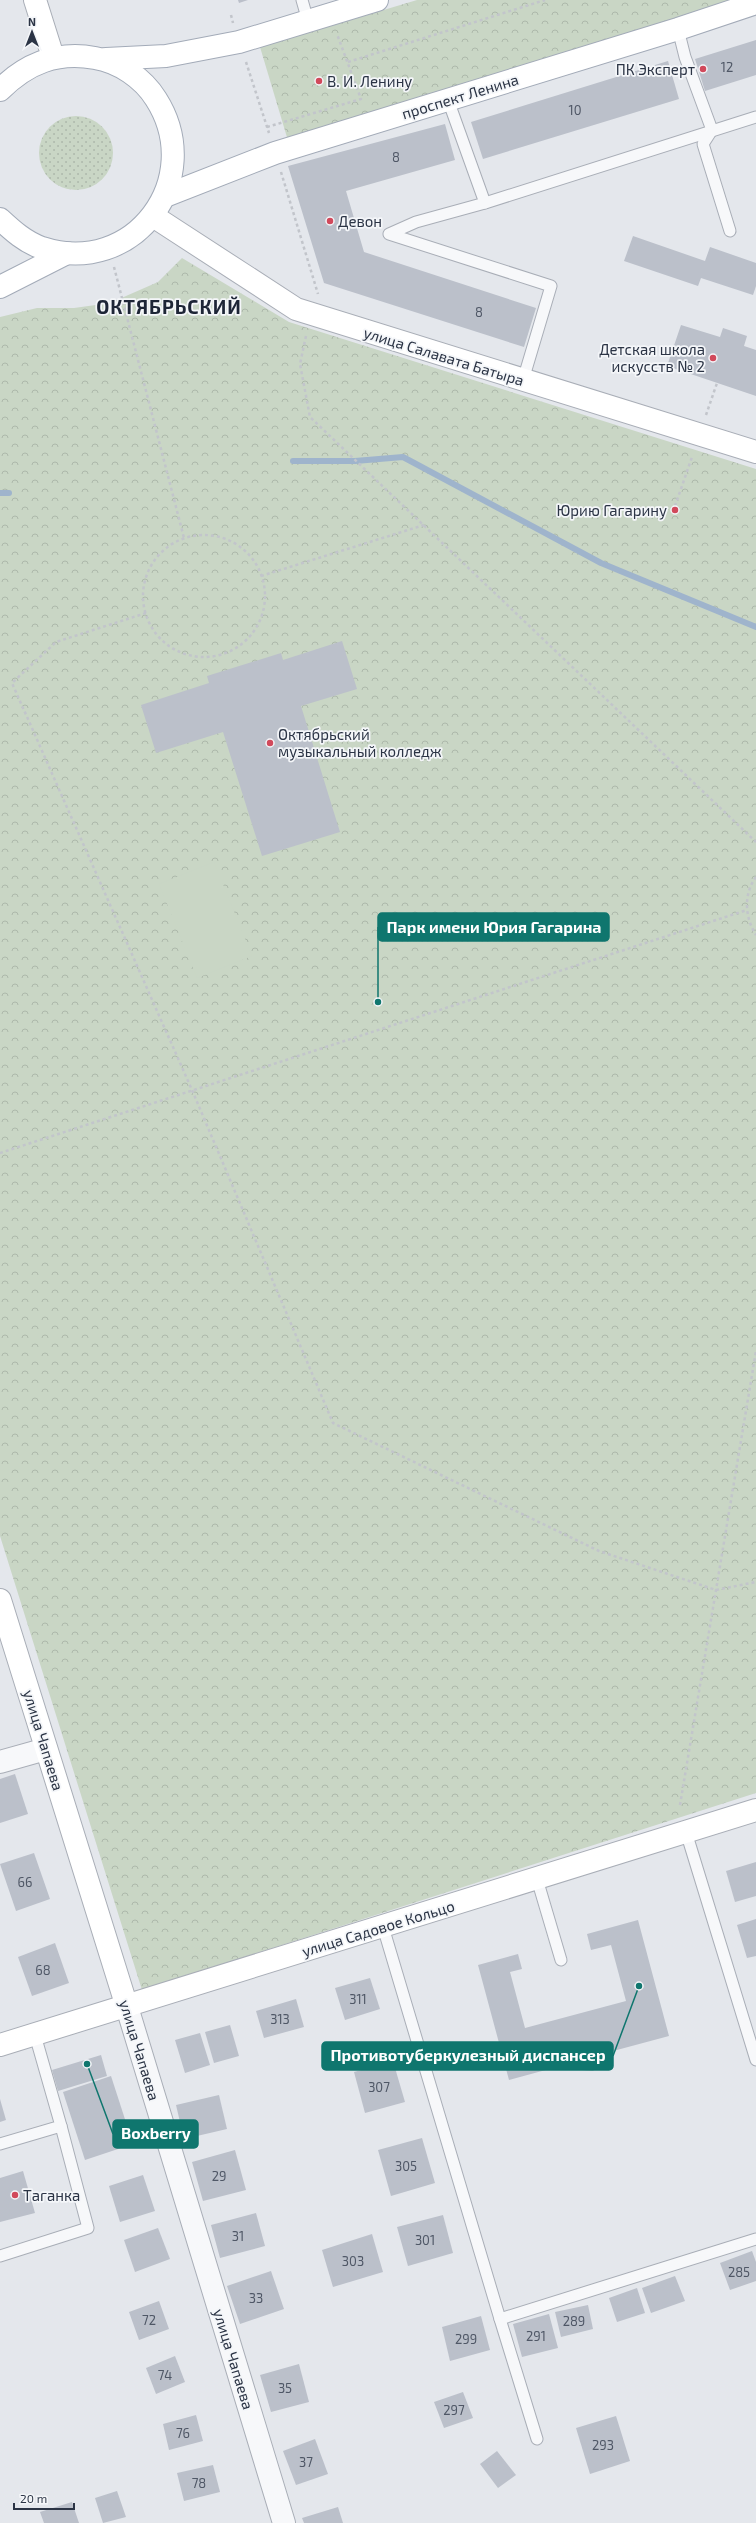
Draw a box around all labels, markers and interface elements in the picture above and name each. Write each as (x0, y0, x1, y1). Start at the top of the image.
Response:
north arrow (12, 12, 52, 52)
text: N (28, 15, 36, 28)
house number: 12 (721, 59, 733, 75)
place label: ПК Эксперт (616, 60, 695, 78)
marker: ПК Эксперт (698, 64, 708, 74)
street label: проспект Ленина (399, 70, 521, 122)
place label: В. И. Ленину (327, 72, 412, 91)
marker: В. И. Ленину (314, 76, 324, 86)
house number: 10 (568, 102, 582, 118)
house number: 8 (392, 149, 400, 165)
place label: Девон (338, 212, 382, 230)
marker: Девон (325, 216, 335, 226)
district label: ОКТЯБРЬСКИЙ (96, 295, 242, 318)
house number: 8 (475, 304, 483, 320)
street label: улица Салавата Батыра (361, 323, 526, 390)
place label: Детская школа искусств № 2 (599, 340, 705, 376)
marker: Детская школа искусств № 2 (708, 353, 718, 363)
place label: Юрию Гагарину (556, 501, 667, 520)
marker: Юрию Гагарину (670, 505, 680, 515)
place label: Октябрьский музыкальный колледж (278, 725, 442, 761)
marker: Октябрьский музыкальный колледж (265, 738, 275, 748)
callout: Парк имени Юрия Гагарина (378, 913, 609, 941)
text: Парк имени Юрия Гагарина (386, 917, 602, 936)
street label: улица Чапаева (19, 1687, 68, 1793)
house number: 66 (18, 1874, 32, 1890)
street label: улица Садовое Кольцо (300, 1896, 457, 1961)
house number: 68 (35, 1962, 51, 1978)
house number: 311 (349, 1991, 367, 2007)
street label: улица Чапаева (115, 1997, 164, 2103)
house number: 313 (270, 2011, 290, 2027)
callout: Противотуберкулезный диспансер (322, 2042, 613, 2070)
text: Противотуберкулезный диспансер (330, 2045, 606, 2064)
house number: 307 (368, 2079, 390, 2095)
callout: Boxberry (113, 2120, 198, 2148)
text: Boxberry (121, 2123, 191, 2143)
house number: 305 (395, 2158, 417, 2174)
house number: 29 (212, 2168, 226, 2184)
place label: Таганка (23, 2186, 80, 2204)
marker: Таганка (10, 2190, 20, 2200)
house number: 31 (232, 2228, 244, 2244)
house number: 301 (415, 2232, 435, 2248)
house number: 303 (342, 2253, 364, 2269)
house number: 285 (728, 2264, 750, 2280)
house number: 33 (249, 2290, 263, 2306)
street label: улица Чапаева (209, 2306, 258, 2412)
house number: 72 (142, 2312, 156, 2328)
house number: 289 (563, 2313, 585, 2329)
house number: 291 (526, 2328, 546, 2344)
house number: 299 (455, 2331, 477, 2347)
house number: 74 (158, 2367, 172, 2383)
house number: 35 (278, 2380, 292, 2396)
house number: 297 (443, 2402, 465, 2418)
house number: 76 (176, 2425, 190, 2441)
house number: 293 (592, 2437, 614, 2453)
house number: 37 (299, 2454, 313, 2470)
house number: 78 (192, 2475, 206, 2491)
scale bar (14, 2485, 74, 2511)
text: 20 m (20, 2491, 47, 2505)

